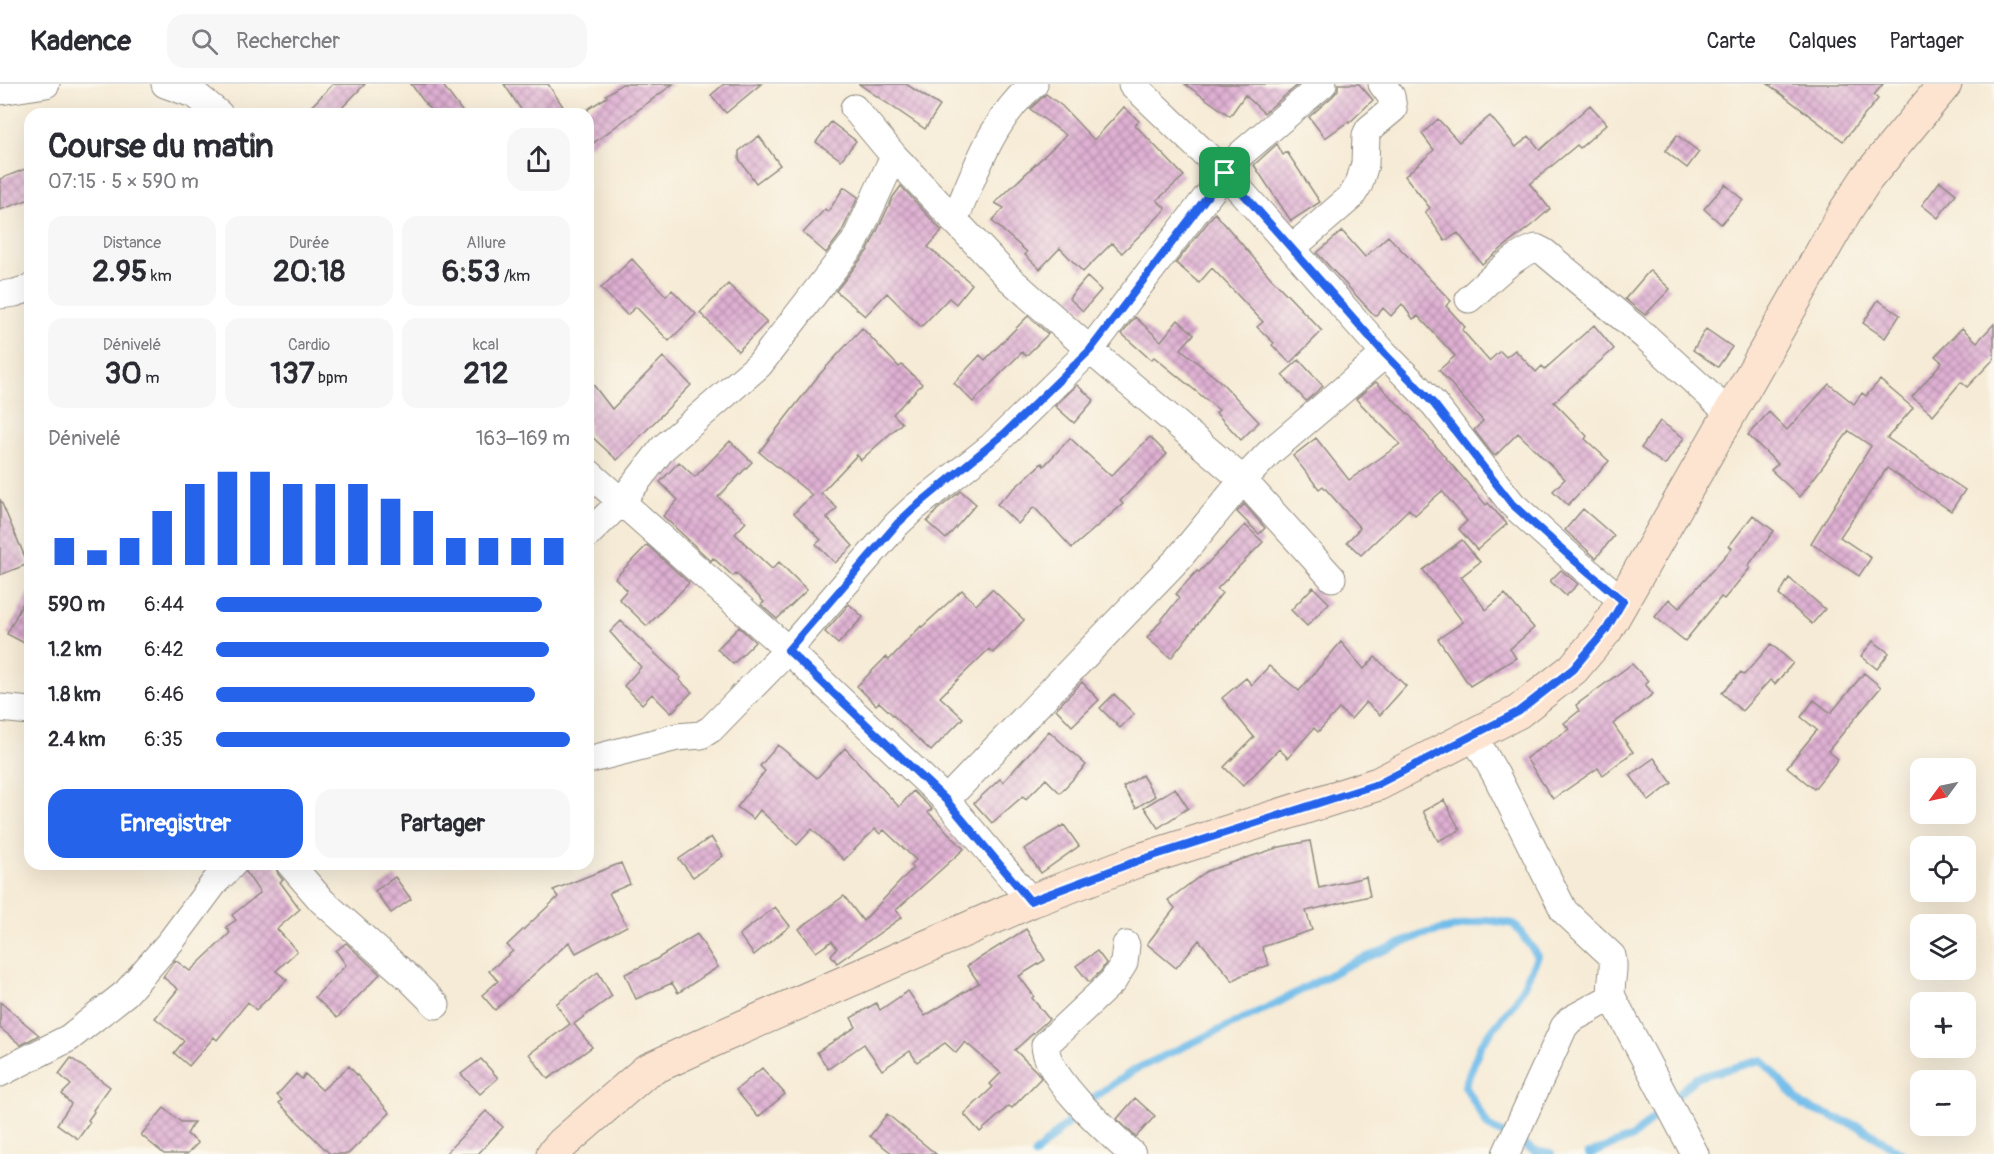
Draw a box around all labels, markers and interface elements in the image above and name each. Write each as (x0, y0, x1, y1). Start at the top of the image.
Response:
search box (167, 14, 587, 68)
text: Kadence (30, 24, 131, 59)
icon: search (188, 25, 221, 58)
text: Rechercher (236, 27, 340, 55)
text: Carte (1706, 28, 1755, 55)
text: Calques (1788, 28, 1856, 55)
text: Partager (1889, 28, 1964, 55)
text: Course du matin (48, 126, 274, 167)
button: share (507, 128, 570, 191)
pin (1199, 147, 1250, 198)
icon: arrive (1208, 156, 1241, 189)
text: 07:15 · 5 × 590 m (48, 169, 199, 194)
text: Distance (103, 233, 161, 253)
text: Durée (289, 233, 329, 253)
text: Allure (466, 233, 506, 253)
text: 2.95 (92, 253, 147, 290)
text: 20:18 (273, 253, 345, 290)
text: 6:53 (442, 253, 500, 290)
text: km (147, 266, 172, 286)
text: /km (500, 266, 530, 286)
text: Dénivelé (103, 335, 161, 355)
text: Cardio (288, 335, 330, 355)
text: kcal (473, 335, 499, 355)
text: 30 (105, 355, 142, 392)
text: 137 (270, 355, 315, 392)
text: 212 (463, 355, 509, 392)
text: m (142, 368, 159, 388)
text: bpm (315, 368, 348, 388)
text: Dénivelé (48, 426, 121, 451)
text: 163–169 m (476, 426, 570, 451)
text: 590 m (48, 592, 105, 617)
text: 6:44 (144, 592, 184, 617)
text: 1.2 km (48, 637, 102, 662)
text: 6:42 (144, 637, 184, 662)
text: 1.8 km (48, 682, 101, 707)
text: 6:46 (144, 682, 184, 707)
text: 2.4 km (48, 727, 106, 752)
text: 6:35 (144, 727, 183, 752)
north arrow (1910, 758, 1976, 824)
map controls (1910, 758, 1976, 1136)
button: Enregistrer (48, 789, 303, 858)
button: Partager (315, 789, 570, 858)
button: locate (1910, 836, 1976, 902)
button: layers (1910, 914, 1976, 980)
button: + (1910, 992, 1976, 1058)
button: − (1910, 1070, 1976, 1136)

